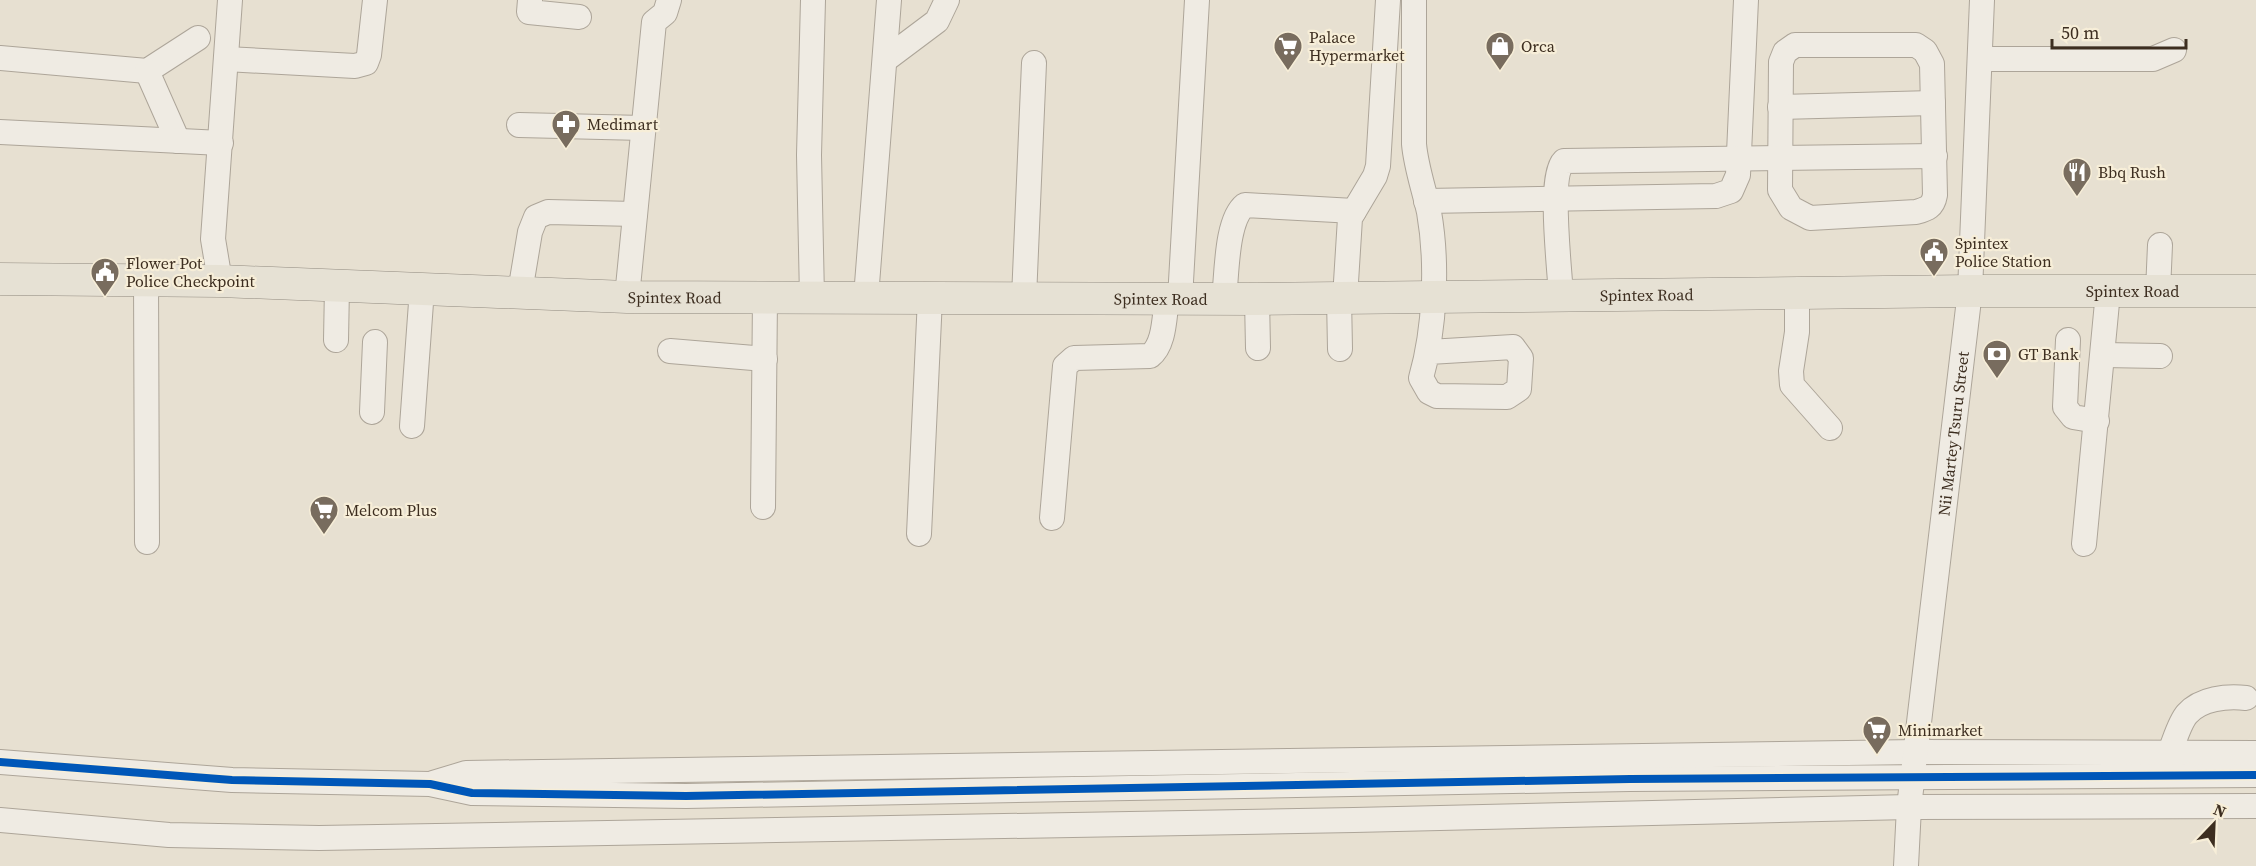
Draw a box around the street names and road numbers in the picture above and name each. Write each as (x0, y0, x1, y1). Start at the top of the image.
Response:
street label: Spintex Road (2086, 280, 2179, 302)
street label: Spintex Road (1600, 283, 1694, 306)
street label: Spintex Road (628, 286, 722, 308)
street label: Spintex Road (1114, 288, 1208, 310)
street label: Nii Martey Tsuru Street (1932, 349, 1974, 517)

